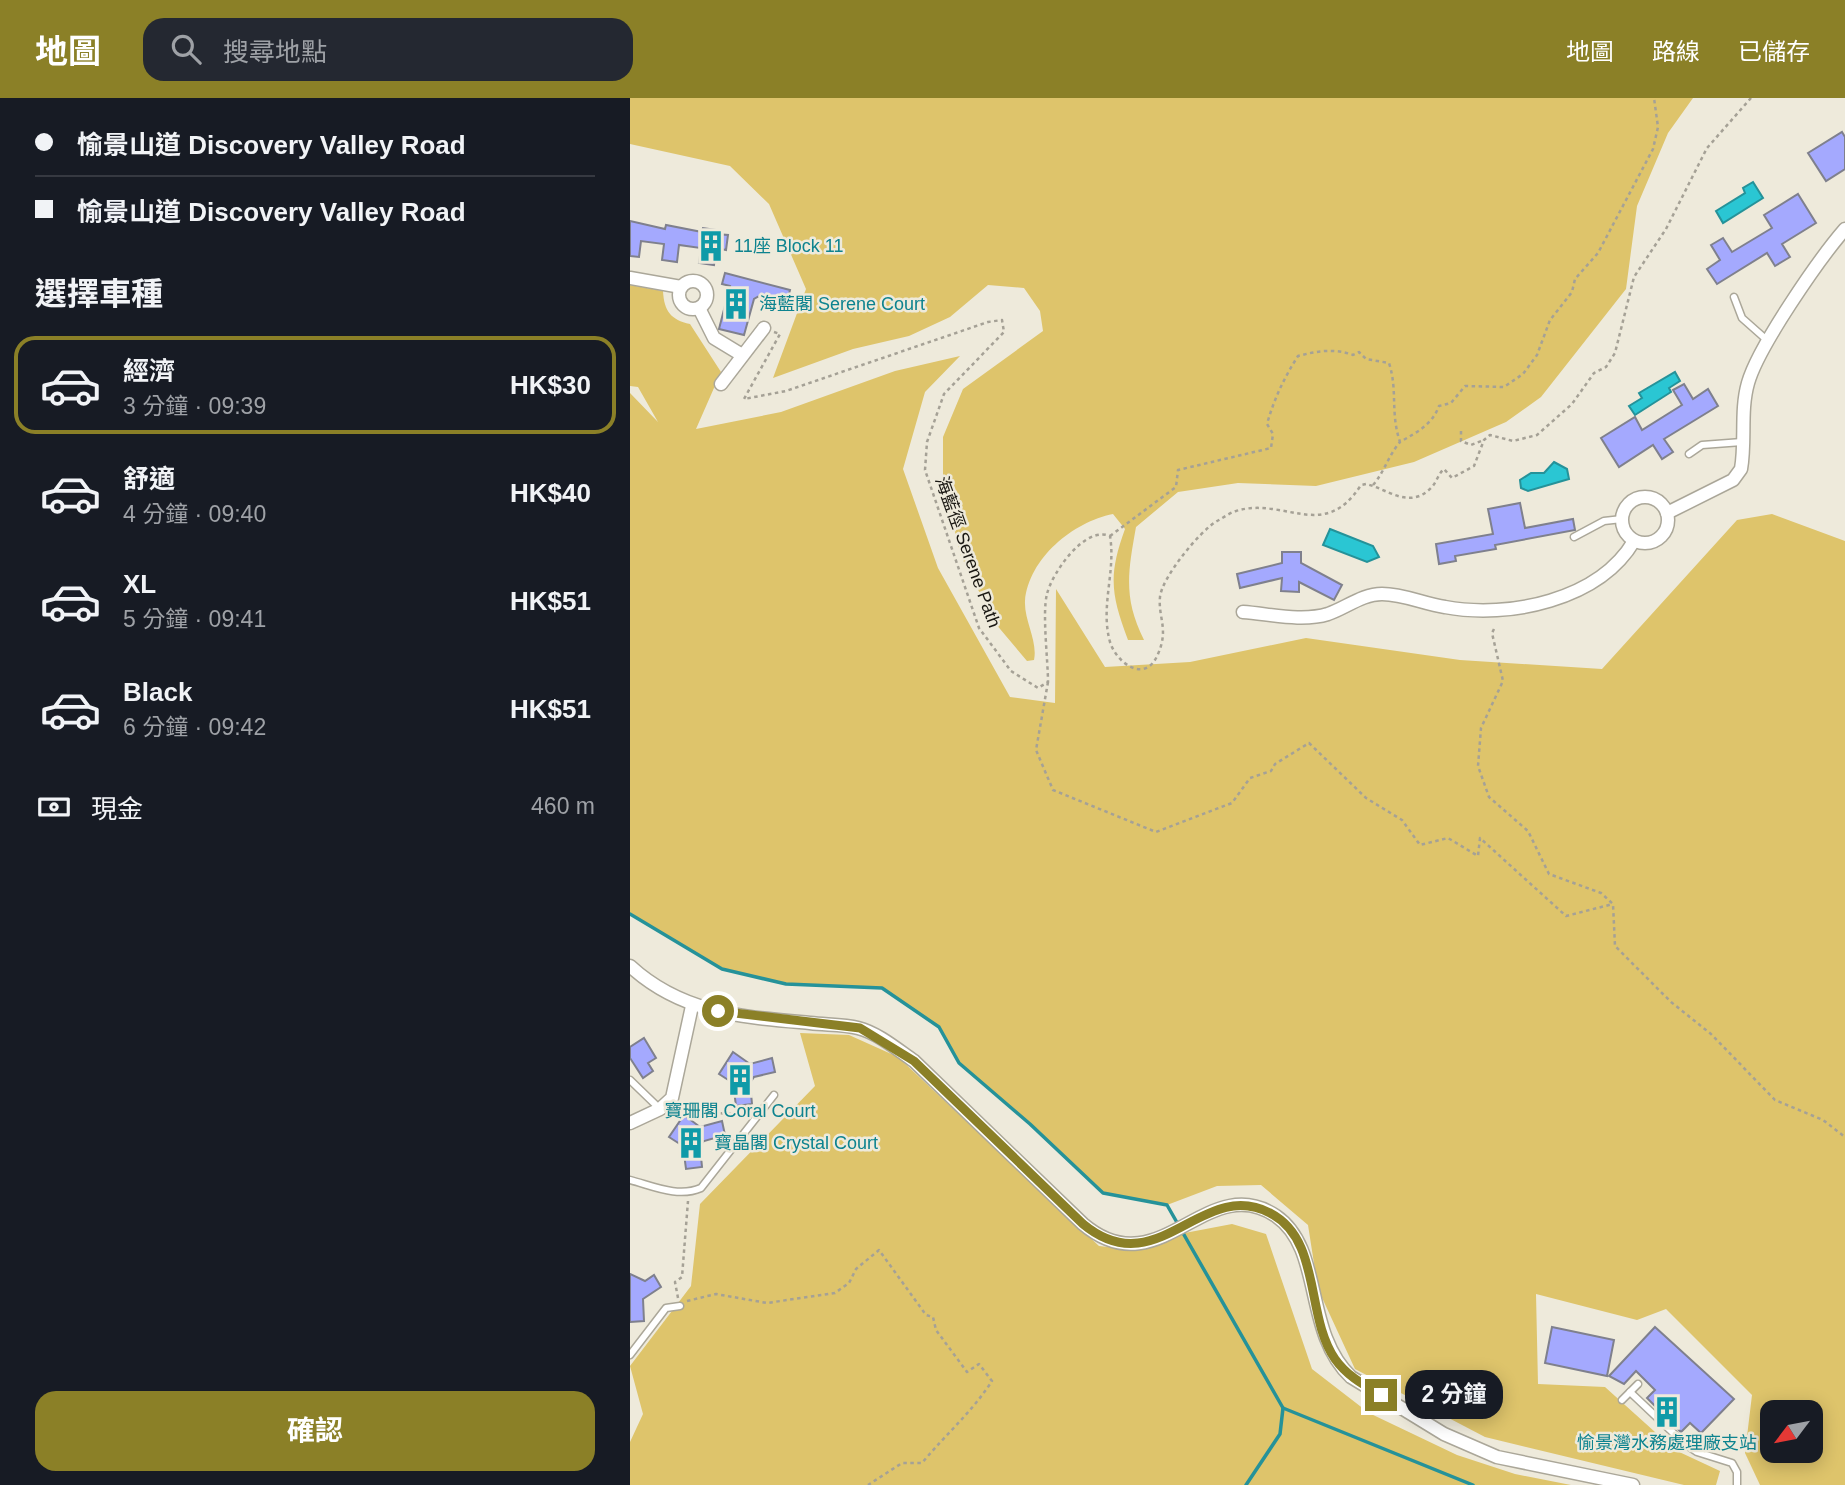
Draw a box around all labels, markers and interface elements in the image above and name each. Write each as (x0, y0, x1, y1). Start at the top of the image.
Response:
search box (143, 18, 633, 81)
icon: search (167, 30, 205, 68)
text: 地圖 (35, 33, 101, 70)
text: 搜尋地點 (223, 37, 327, 67)
text: 地圖 (1566, 38, 1614, 65)
text: 路線 (1652, 38, 1700, 65)
text: 已儲存 (1738, 38, 1810, 65)
text: 愉景山道 Discovery Valley Road (77, 130, 466, 160)
text: 愉景山道 Discovery Valley Road (77, 197, 466, 227)
building icon: 11座 Block 11 (694, 229, 728, 263)
place label: 11座 Block 11 (734, 236, 843, 256)
text: 選擇車種 (35, 276, 163, 312)
building icon: 海藍閣 Serene Court (719, 287, 753, 321)
place label: 海藍閣 Serene Court (759, 294, 925, 314)
icon: car (39, 354, 102, 417)
text: 經濟 (123, 356, 175, 386)
text: HK$30 (510, 370, 591, 400)
text: 3 分鐘 · 09:39 (123, 393, 266, 419)
icon: car (39, 462, 102, 525)
text: 舒適 (123, 464, 175, 494)
street label: 海藍徑 Serene Path (931, 474, 1005, 630)
text: HK$40 (510, 478, 591, 508)
text: 4 分鐘 · 09:40 (123, 501, 266, 527)
text: XL (123, 569, 156, 599)
icon: car (39, 570, 102, 633)
text: HK$51 (510, 586, 591, 616)
text: 5 分鐘 · 09:41 (123, 606, 266, 632)
text: Black (123, 677, 192, 707)
icon: car (39, 678, 102, 741)
text: HK$51 (510, 694, 591, 724)
text: 6 分鐘 · 09:42 (123, 714, 266, 740)
icon: cash (35, 788, 73, 826)
text: 460 m (531, 793, 595, 819)
text: 現金 (91, 794, 143, 824)
route start (702, 995, 734, 1027)
building icon: 寶珊閣 Coral Court (723, 1063, 757, 1097)
place label: 寶珊閣 Coral Court (664, 1101, 816, 1121)
building icon: 寶晶閣 Crystal Court (674, 1126, 708, 1160)
place label: 寶晶閣 Crystal Court (714, 1133, 878, 1153)
callout: 2 分鐘 (1406, 1370, 1504, 1420)
route end (1365, 1379, 1397, 1411)
text: 2 分鐘 (1421, 1381, 1487, 1407)
button: 確認 (35, 1391, 595, 1471)
building icon: 愉景灣水務處理廠支站 (1650, 1395, 1684, 1429)
north arrow (1760, 1400, 1824, 1463)
map controls (1760, 1400, 1823, 1463)
place label: 愉景灣水務處理廠支站 (1577, 1433, 1757, 1453)

